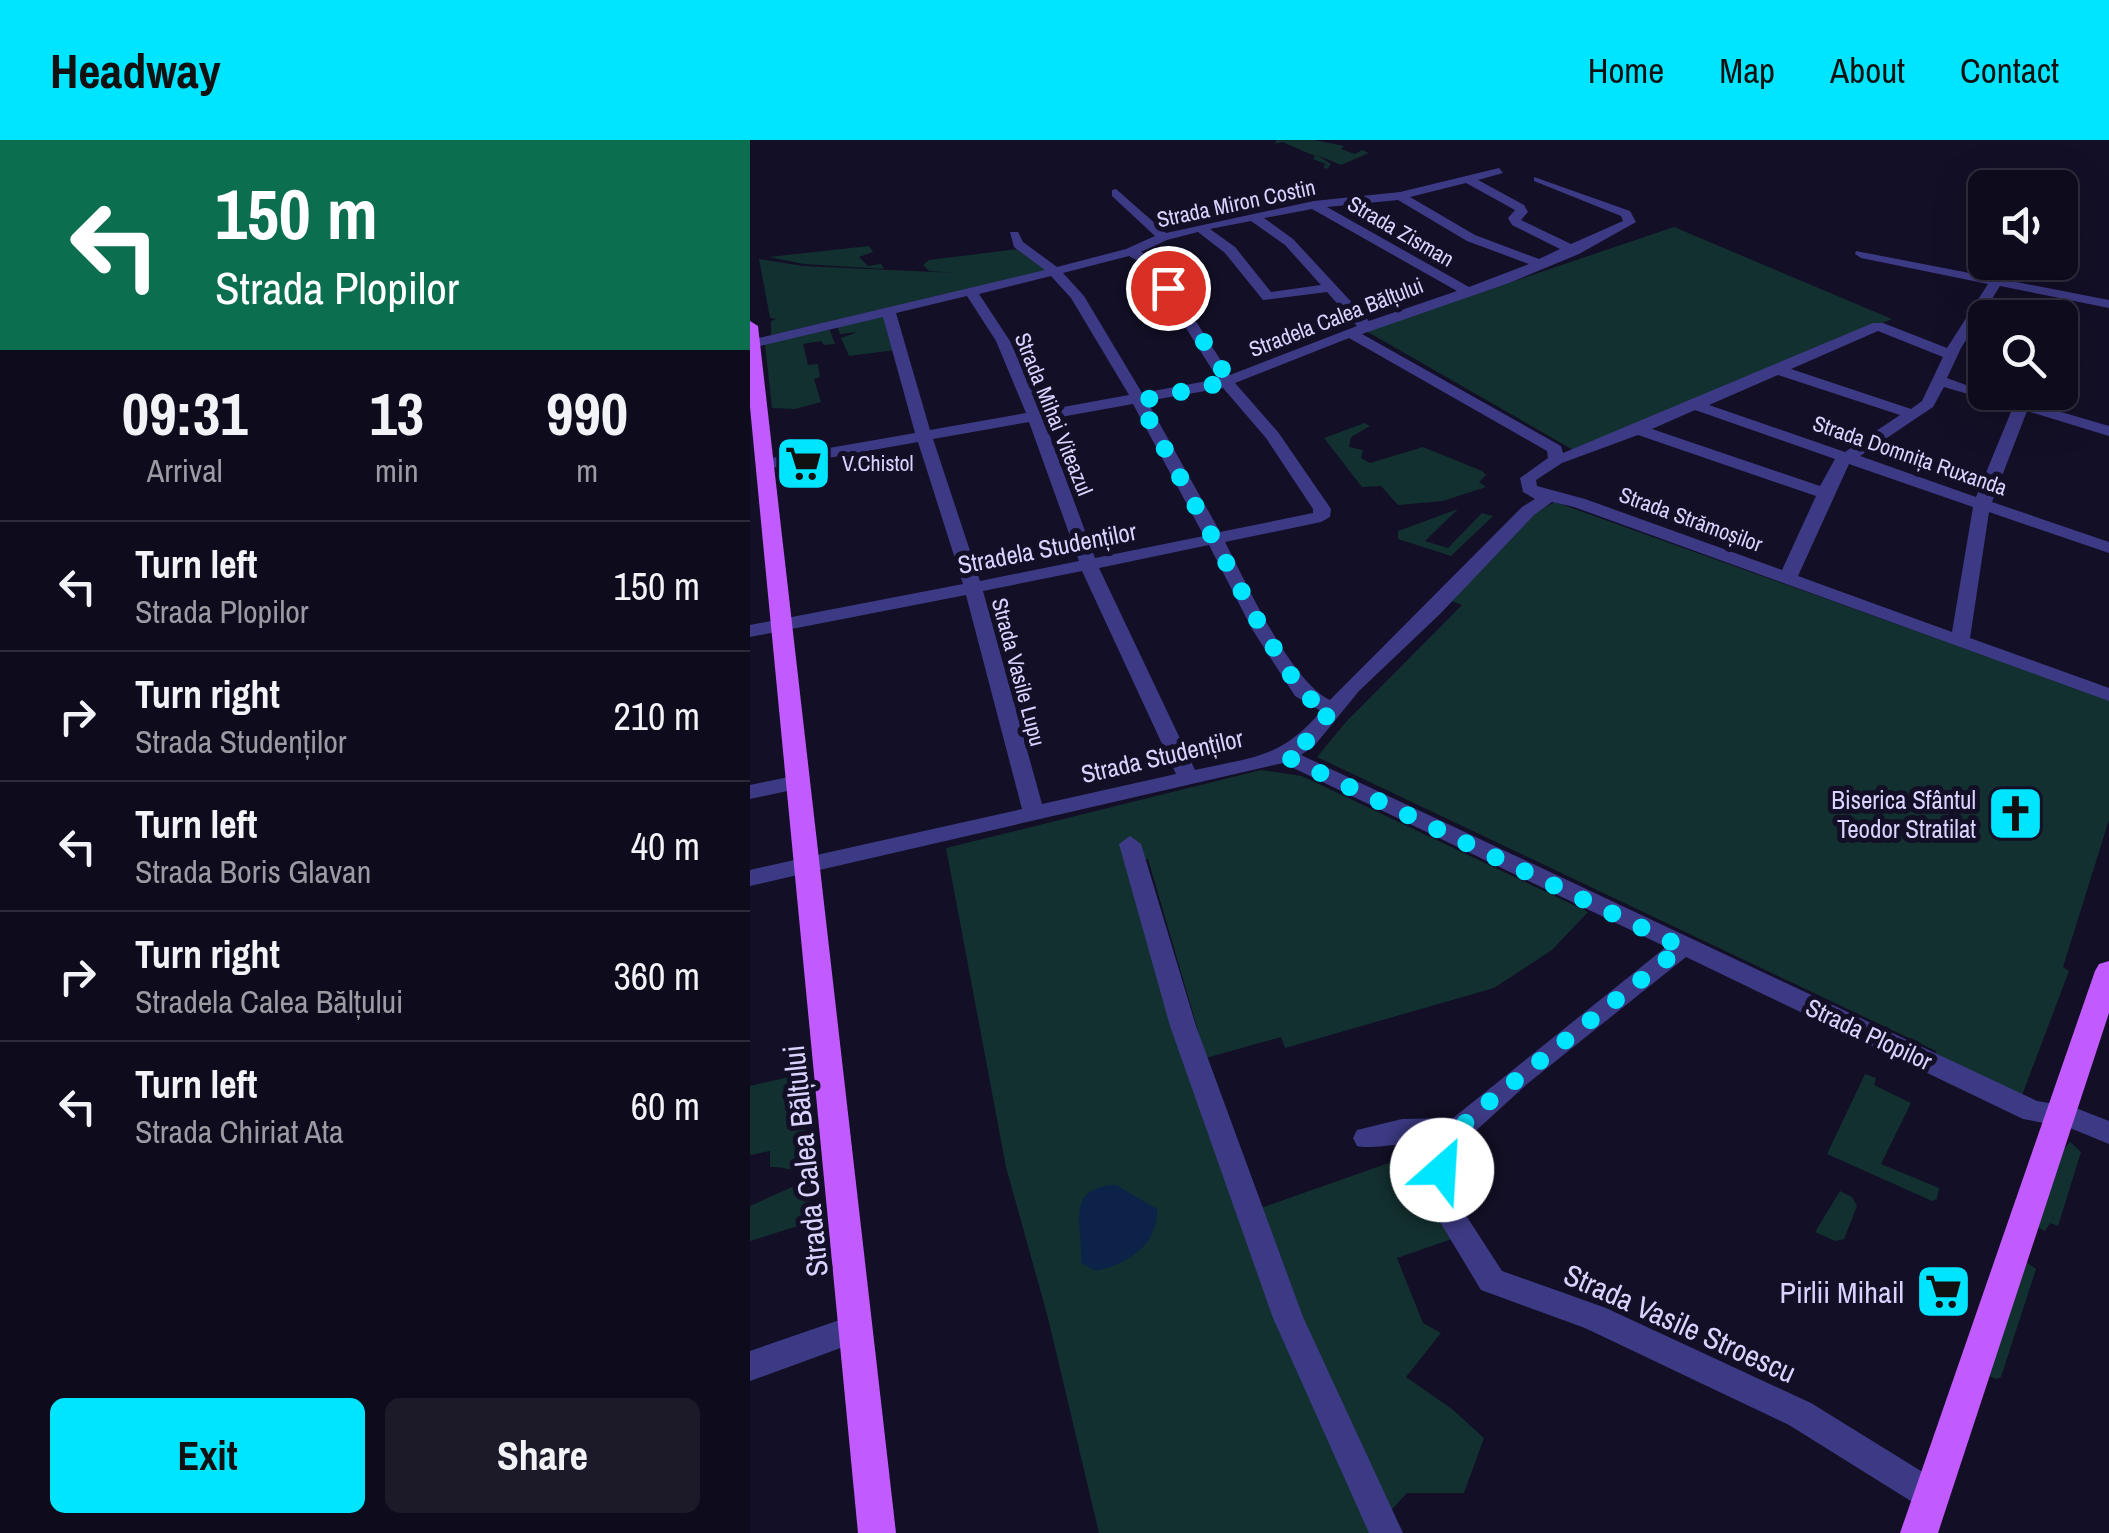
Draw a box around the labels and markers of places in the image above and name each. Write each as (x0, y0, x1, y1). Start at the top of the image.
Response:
pin (1126, 246, 1211, 331)
supermarket icon: V.Chistol (773, 433, 833, 493)
place label: V.Chistol (842, 448, 914, 478)
place label: Biserica Sfântul Teodor Stratilat (1831, 783, 1976, 846)
church icon: Biserica Sfântul Teodor Stratilat (1985, 784, 2045, 844)
supermarket icon: Pirlii Mihail (1913, 1262, 1973, 1322)
place label: Pirlii Mihail (1780, 1272, 1904, 1312)

